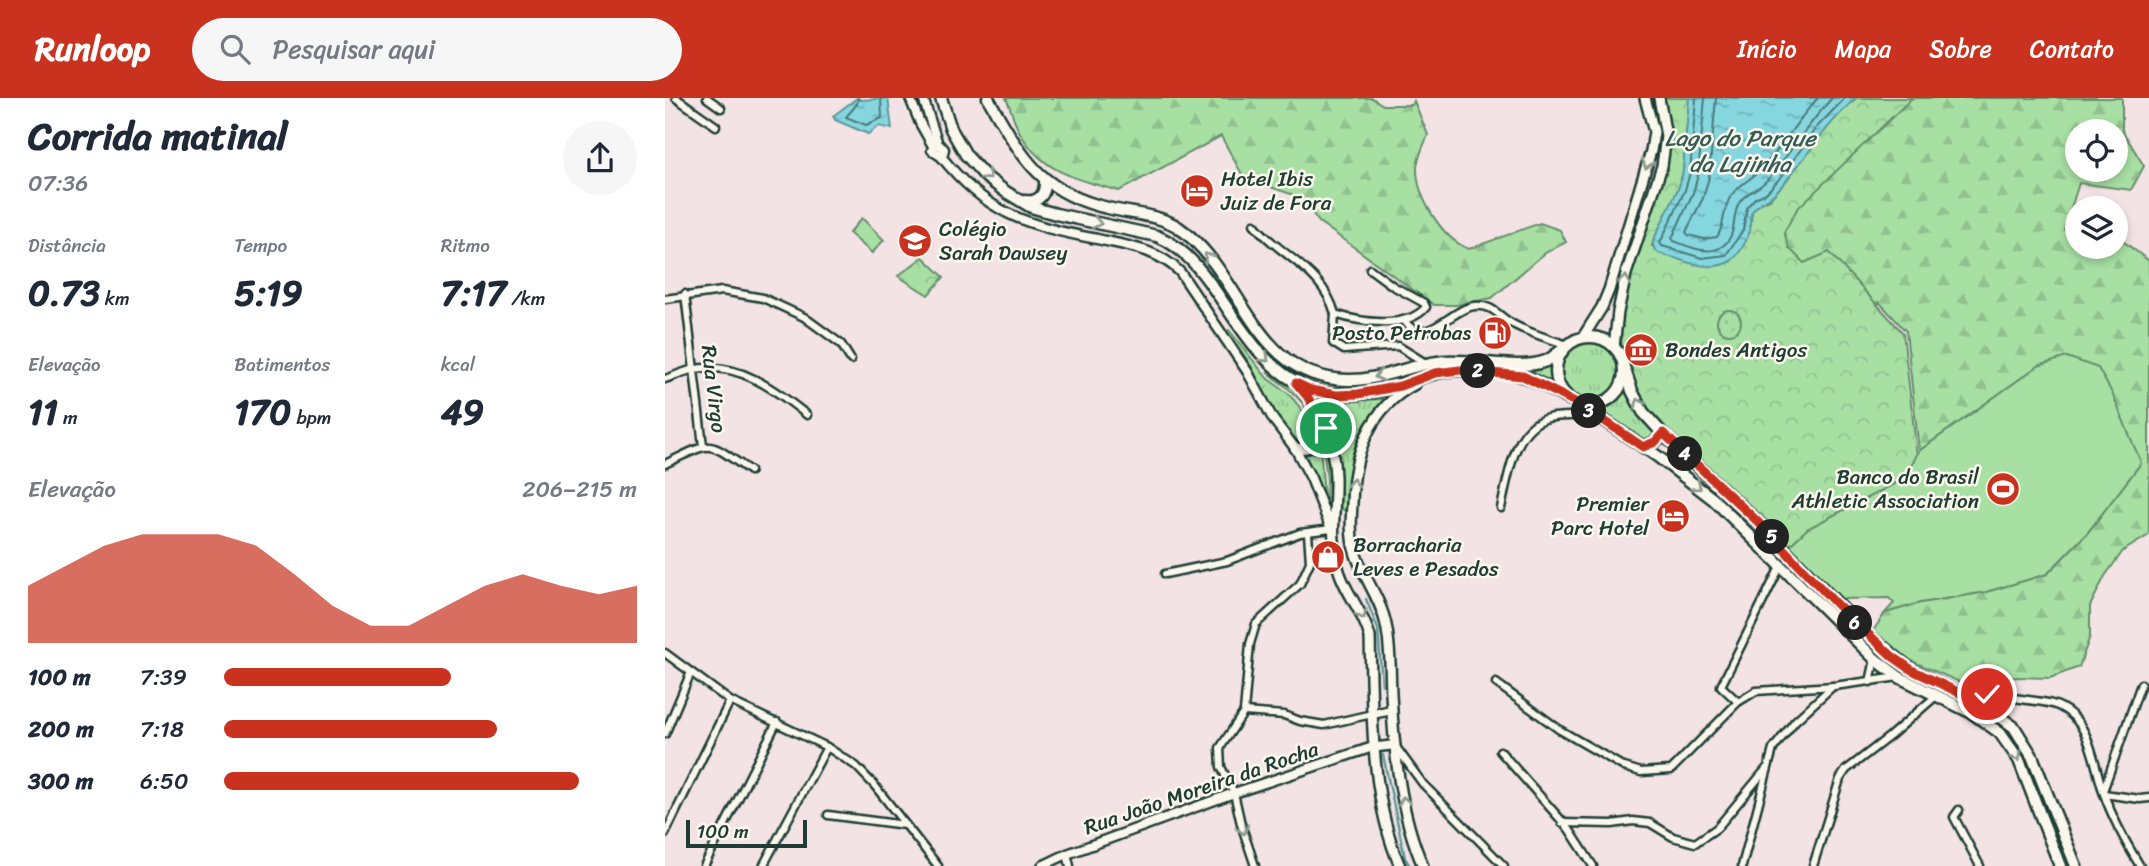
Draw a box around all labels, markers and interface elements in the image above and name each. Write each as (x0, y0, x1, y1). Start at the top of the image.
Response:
search box (192, 18, 682, 81)
text: Runloop (35, 20, 150, 78)
text: Pesquisar aqui (272, 26, 435, 72)
text: Início (1737, 28, 1797, 70)
text: Mapa (1835, 28, 1891, 70)
text: Sobre (1929, 28, 1992, 70)
text: Contato (2030, 28, 2114, 70)
icon: search (216, 30, 254, 68)
text: Corrida matinal (28, 103, 288, 170)
water label: Lago do Parque da Lajinha (1665, 118, 1817, 185)
map controls (2065, 119, 2128, 259)
button: locate (2065, 119, 2128, 182)
button: share (563, 121, 637, 195)
one-way arrow (1641, 158, 1655, 170)
place label: Hotel Ibis Juiz de Fora (1220, 160, 1332, 222)
text: 07:36 (28, 163, 88, 204)
one-way arrow (979, 168, 992, 180)
hotel icon: Hotel Ibis Juiz de Fora (1178, 172, 1216, 210)
button: layers (2065, 196, 2128, 259)
place label: Colégio Sarah Dawsey (939, 210, 1067, 272)
one-way arrow (1091, 214, 1103, 229)
school or university icon: Colégio Sarah Dawsey (896, 222, 934, 260)
text: Distância (28, 229, 106, 262)
text: Tempo (234, 229, 287, 262)
text: Ritmo (441, 229, 490, 262)
one-way arrow (1204, 252, 1217, 264)
text: 0.73 (28, 262, 100, 324)
text: 5:19 (234, 262, 303, 324)
text: 7:17 (441, 262, 506, 324)
one-way arrow (1617, 274, 1631, 286)
text: km (100, 282, 130, 315)
text: /km (506, 282, 545, 315)
place label: Posto Petrobas (1332, 314, 1471, 352)
fuel station icon: Posto Petrobas (1476, 314, 1514, 352)
museum icon: Bondes Antigos (1622, 331, 1660, 369)
place label: Bondes Antigos (1665, 331, 1808, 369)
street label: Rua Virgo (690, 343, 738, 435)
text: Elevação (28, 348, 101, 381)
text: Batimentos (234, 348, 330, 381)
text: kcal (441, 348, 475, 381)
one-way arrow (1257, 350, 1270, 363)
pin: 2 (1461, 354, 1495, 388)
text: 2 (1472, 354, 1483, 387)
one-way arrow (1373, 368, 1385, 382)
text: 11 (28, 381, 58, 443)
text: 170 (234, 381, 291, 443)
text: 49 (441, 381, 484, 443)
pin: 3 (1571, 394, 1607, 428)
text: 3 (1583, 394, 1594, 427)
pin (1296, 398, 1356, 458)
one-way arrow (1634, 398, 1647, 410)
text: m (58, 401, 78, 434)
text: bpm (291, 401, 331, 434)
icon: arrive (1307, 409, 1345, 447)
pin: 4 (1667, 436, 1703, 472)
text: 4 (1679, 437, 1690, 470)
place label: Banco do Brasil Athletic Association (1791, 458, 1980, 520)
text: Elevação (28, 469, 116, 510)
text: 206–215 m (522, 469, 637, 510)
sports icon: Banco do Brasil Athletic Association (1984, 470, 2022, 508)
one-way arrow (1345, 478, 1360, 489)
one-way arrow (1689, 478, 1702, 491)
place label: Premier Parc Hotel (1551, 485, 1650, 547)
hotel icon: Premier Parc Hotel (1654, 497, 1692, 535)
pin: 5 (1755, 520, 1789, 555)
text: 5 (1766, 520, 1777, 553)
place label: Borracharia Leves e Pesados (1353, 526, 1499, 588)
shop icon: Borracharia Leves e Pesados (1309, 538, 1347, 576)
pin: 6 (1837, 606, 1873, 640)
text: 6 (1849, 606, 1860, 639)
one-way arrow (1354, 608, 1368, 621)
text: 100 m (28, 657, 91, 698)
text: 7:39 (140, 657, 187, 698)
pin (1957, 664, 2017, 724)
icon: check (1968, 675, 2006, 713)
text: 200 m (28, 709, 94, 750)
text: 7:18 (140, 709, 184, 750)
street label: Rua João Moreira da Rocha (1078, 730, 1324, 846)
one-way arrow (2008, 749, 2022, 762)
text: 300 m (28, 761, 93, 802)
text: 6:50 (140, 761, 189, 802)
one-way arrow (1397, 795, 1412, 807)
text: 100 m (697, 815, 749, 848)
scale bar (686, 817, 807, 849)
one-way arrow (1235, 823, 1249, 835)

